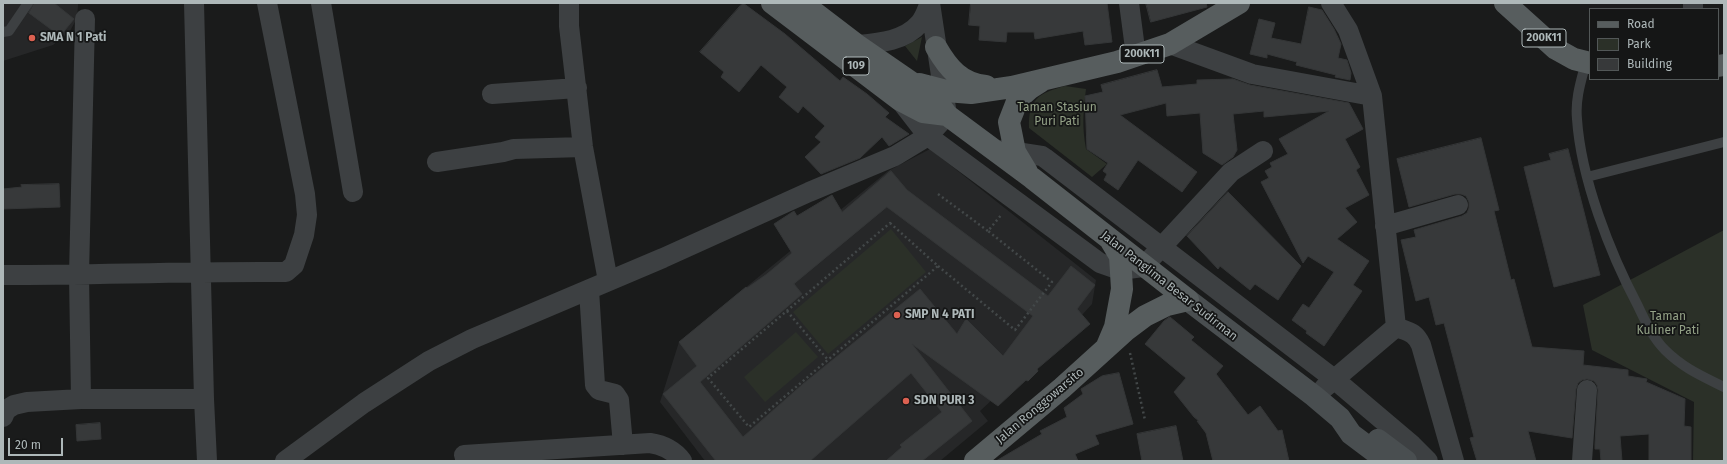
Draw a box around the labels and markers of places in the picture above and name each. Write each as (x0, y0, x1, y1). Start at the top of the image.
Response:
place label: SMA N 1 Pati (40, 31, 106, 45)
marker: SMA N 1 Pati (27, 33, 37, 43)
place label: SMP N 4 PATI (905, 308, 975, 322)
marker: SMP N 4 PATI (892, 310, 902, 320)
place label: SDN PURI 3 (914, 394, 974, 408)
marker: SDN PURI 3 (901, 396, 911, 406)

